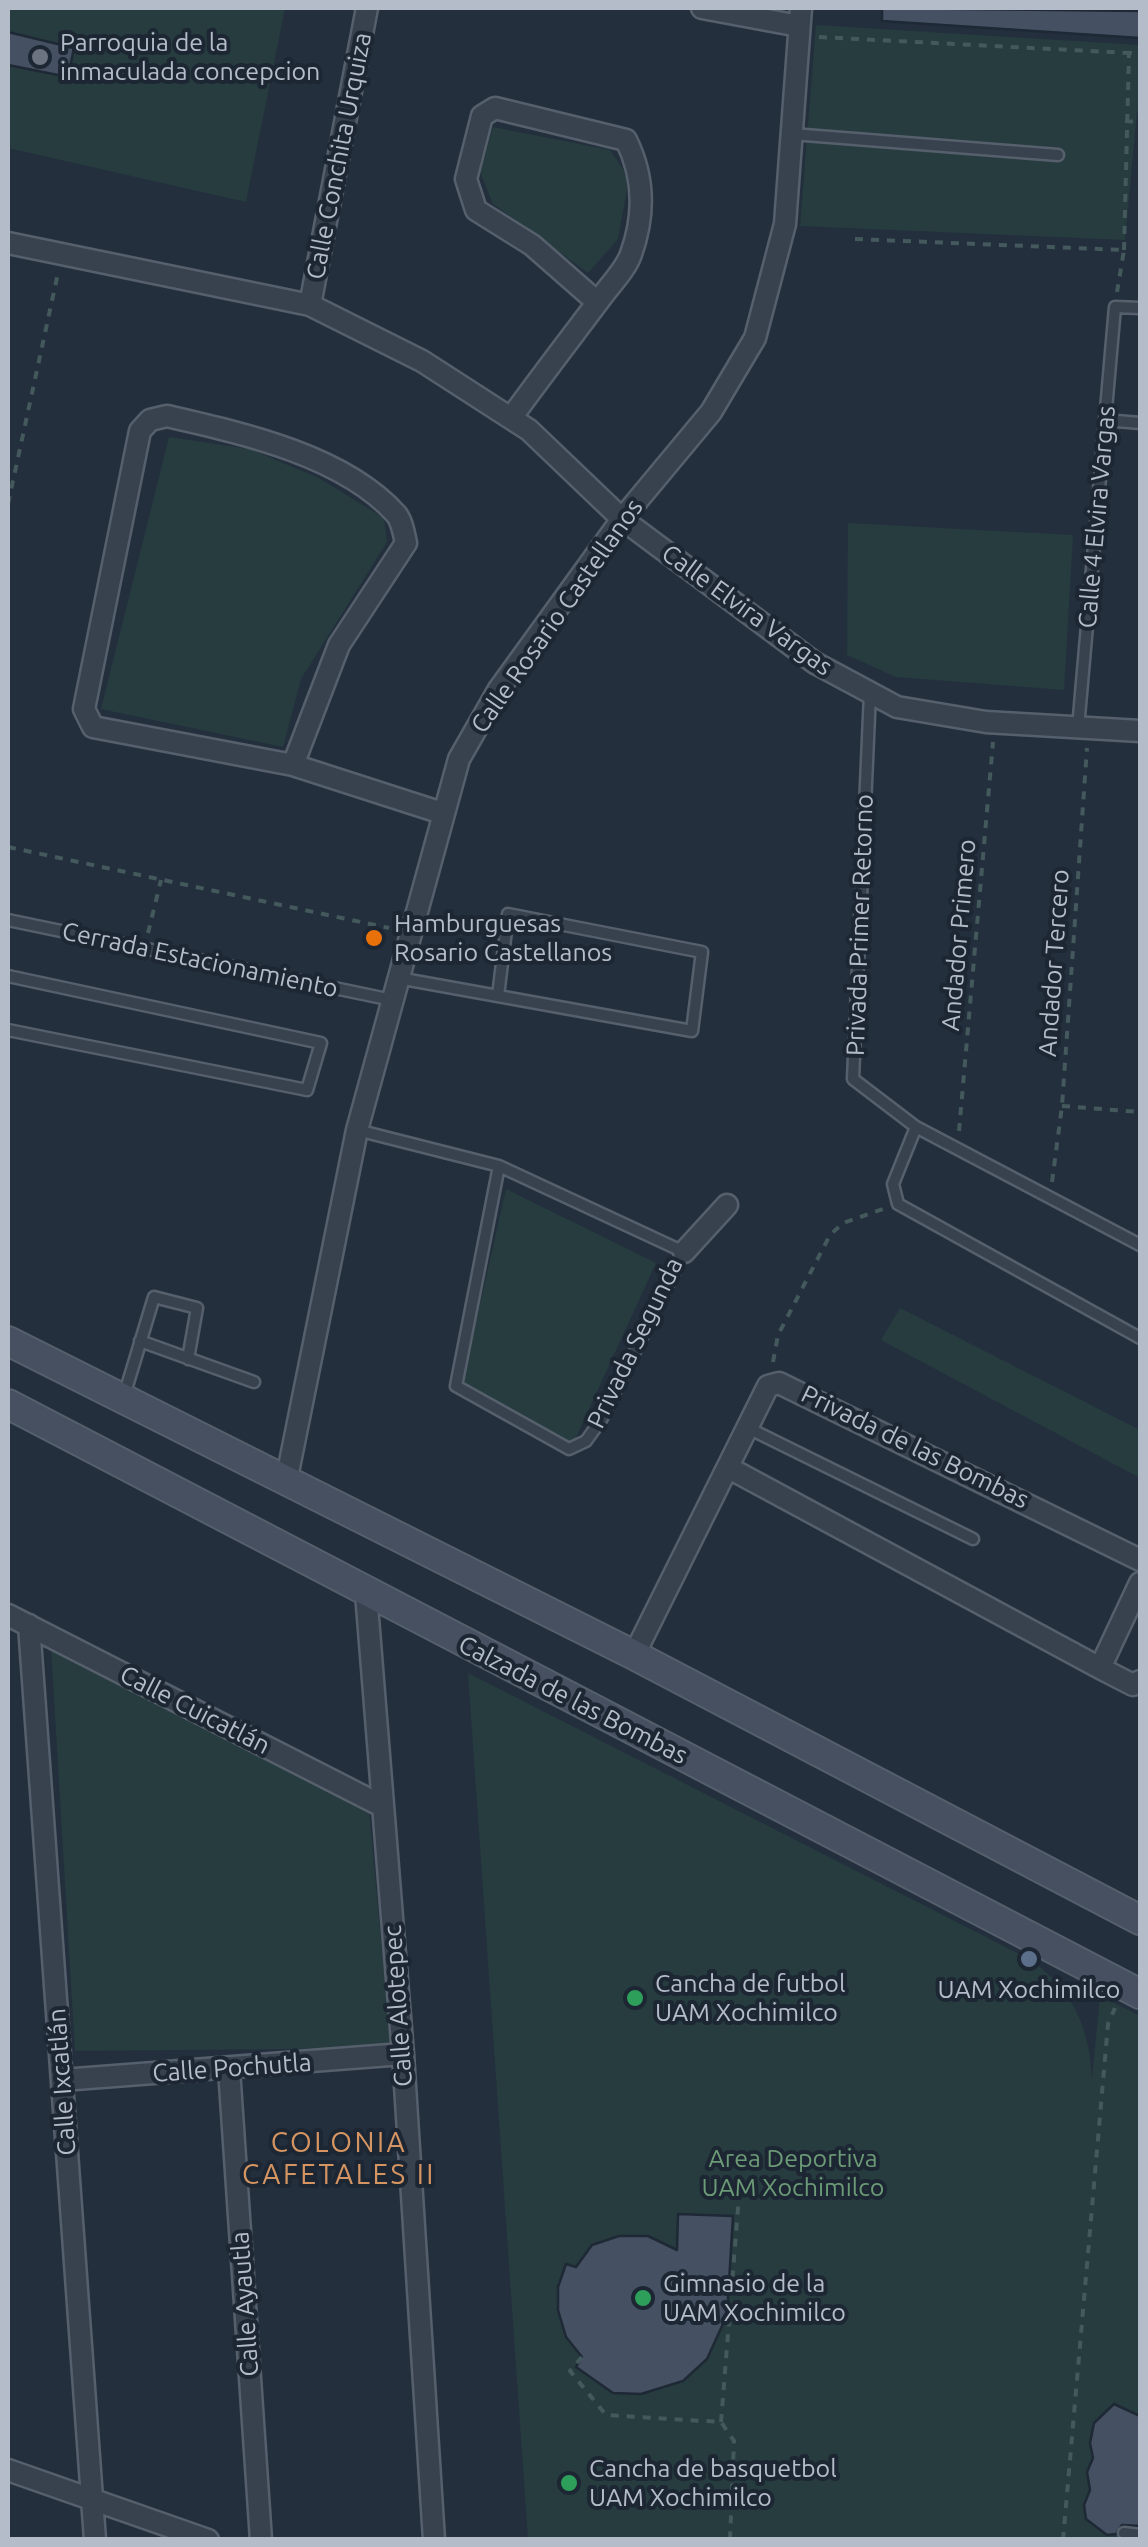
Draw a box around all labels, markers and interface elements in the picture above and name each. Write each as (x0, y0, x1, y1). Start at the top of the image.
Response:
place label: Parroquia de la inmaculada concepcion (60, 28, 320, 87)
street label: Calle Conchita Urquiza (300, 30, 378, 282)
marker: Parroquia de la inmaculada concepcion (29, 46, 51, 68)
street label: Calle 4 Elvira Vargas (1072, 404, 1122, 630)
street label: Calle Rosario Castellanos (465, 493, 649, 739)
street label: Calle Elvira Vargas (656, 538, 838, 682)
street label: Privada Primer Retorno (840, 794, 880, 1056)
street label: Andador Primero (936, 838, 982, 1032)
street label: Andador Tercero (1032, 868, 1076, 1058)
place label: Hamburguesas Rosario Castellanos (394, 909, 612, 968)
street label: Cerrada Estacionamiento (59, 916, 341, 1004)
marker: Hamburguesas Rosario Castellanos (363, 927, 385, 949)
street label: Privada Segunda (581, 1253, 689, 1433)
street label: Privada de las Bombas (796, 1379, 1034, 1515)
street label: Calzada de las Bombas (454, 1629, 692, 1771)
street label: Calle Cuicatlán (115, 1659, 275, 1761)
street label: Calle Alotepec (377, 1924, 419, 2088)
marker: UAM Xochimilco (1018, 1948, 1040, 1970)
place label: Cancha de futbol UAM Xochimilco (655, 1969, 846, 2028)
place label: UAM Xochimilco (938, 1975, 1120, 2005)
marker: Cancha de futbol UAM Xochimilco (624, 1987, 646, 2009)
street label: Calle Ixcatlán (42, 2007, 82, 2157)
street label: Calle Pochutla (151, 2047, 313, 2089)
district label: COLONIA CAFETALES II (242, 2126, 436, 2192)
park label: Area Deportiva UAM Xochimilco (702, 2144, 884, 2203)
street label: Calle Ayautla (225, 2230, 265, 2378)
place label: Gimnasio de la UAM Xochimilco (663, 2269, 846, 2328)
marker: Gimnasio de la UAM Xochimilco (632, 2287, 654, 2309)
place label: Cancha de basquetbol UAM Xochimilco (589, 2454, 837, 2513)
marker: Cancha de basquetbol UAM Xochimilco (558, 2472, 580, 2494)

